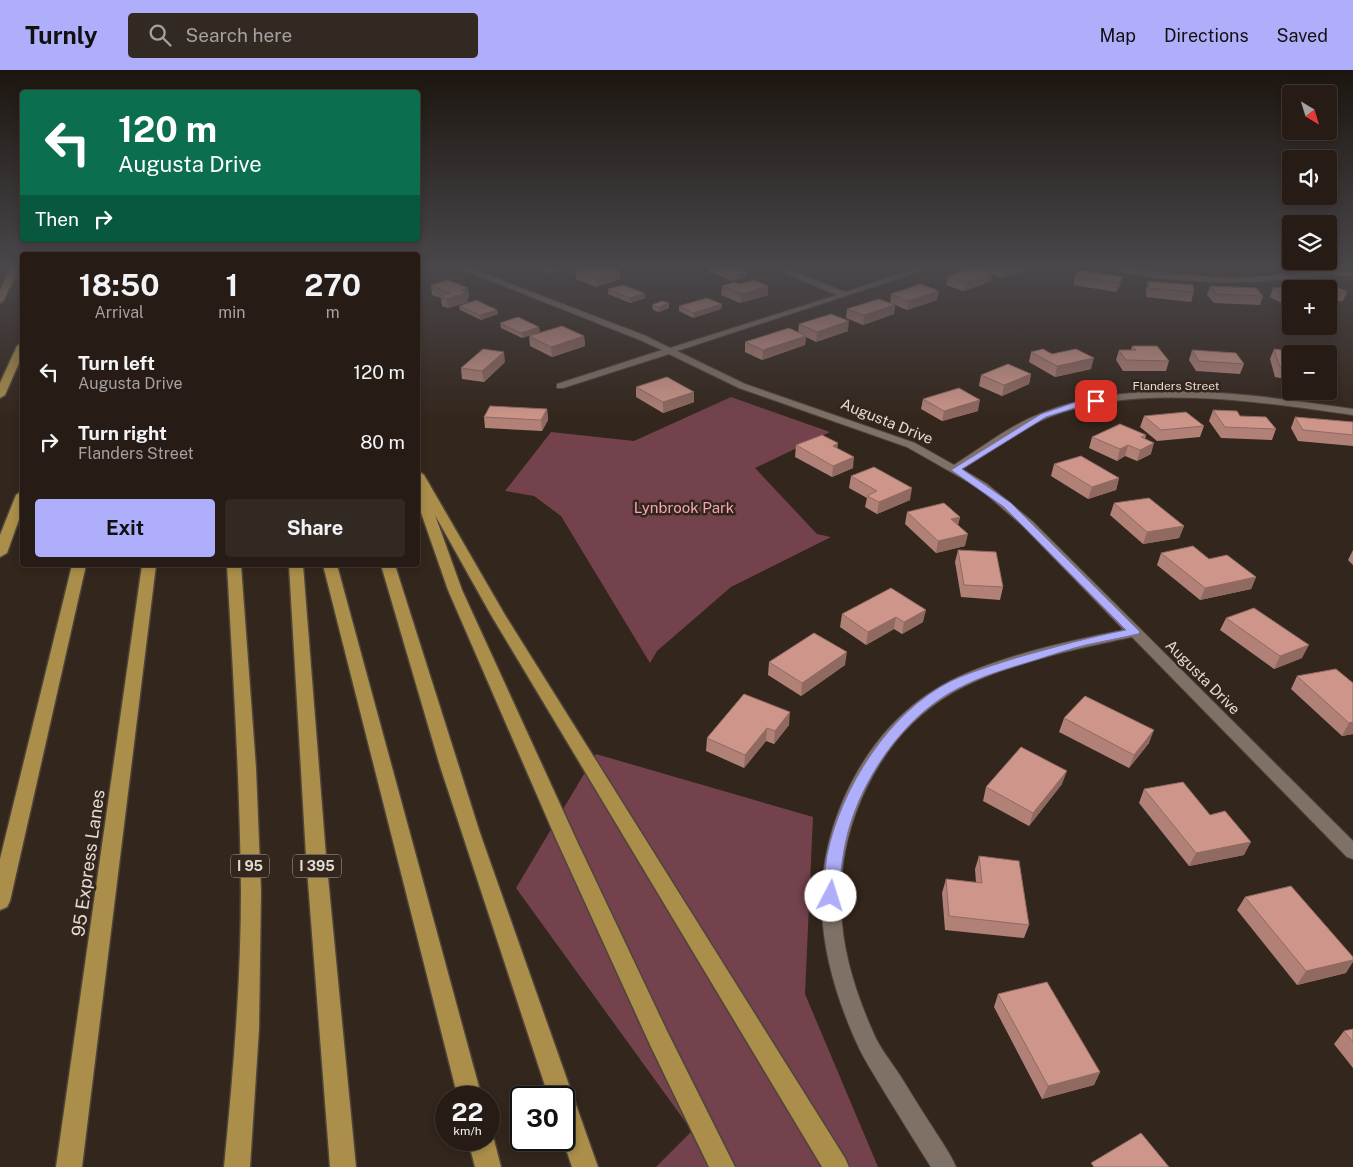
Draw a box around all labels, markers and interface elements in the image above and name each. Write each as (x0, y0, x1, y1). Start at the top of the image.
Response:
search box (128, 13, 478, 58)
text: Turnly (25, 21, 98, 49)
icon: search (146, 21, 174, 49)
text: Search here (186, 24, 292, 46)
text: Map (1099, 25, 1136, 46)
text: Directions (1164, 25, 1249, 46)
text: Saved (1277, 25, 1328, 46)
north arrow (1282, 85, 1338, 140)
map controls (1282, 85, 1337, 400)
text: 120 m (118, 109, 217, 150)
icon: left (35, 110, 100, 175)
button: sound (1282, 150, 1337, 205)
text: Augusta Drive (118, 151, 262, 177)
icon: right (89, 205, 117, 233)
text: Then (35, 208, 79, 230)
button: layers (1282, 215, 1337, 270)
text: 18:50 (79, 267, 159, 303)
text: 1 (225, 267, 238, 303)
text: 270 (304, 267, 361, 303)
button: + (1282, 280, 1337, 335)
text: Arrival (94, 303, 144, 322)
text: min (218, 303, 245, 322)
text: m (326, 303, 340, 322)
button: − (1282, 345, 1337, 400)
text: Turn left (78, 352, 155, 374)
icon: left (35, 358, 63, 386)
text: 120 m (353, 361, 405, 383)
text: Augusta Drive (78, 374, 183, 393)
street label: Flanders Street (1133, 379, 1220, 393)
pin (1075, 380, 1117, 422)
icon: arrive (1082, 387, 1110, 415)
street label: Augusta Drive (838, 395, 936, 447)
text: Turn right (78, 422, 167, 444)
icon: right (35, 428, 63, 456)
text: 80 m (360, 431, 405, 453)
text: Flanders Street (78, 444, 194, 463)
button: Exit (35, 499, 215, 557)
button: Share (225, 499, 405, 557)
park label: Lynbrook Park (634, 499, 734, 516)
street label: Augusta Drive (1162, 636, 1244, 718)
street label: 95 Express Lanes (67, 788, 109, 938)
road number: I 95 (231, 854, 269, 878)
road number: I 395 (293, 854, 341, 878)
position arrow (804, 869, 856, 921)
speed limit sign: 30 (510, 1086, 575, 1151)
text: 22 (452, 1097, 483, 1127)
text: km/h (453, 1124, 482, 1138)

